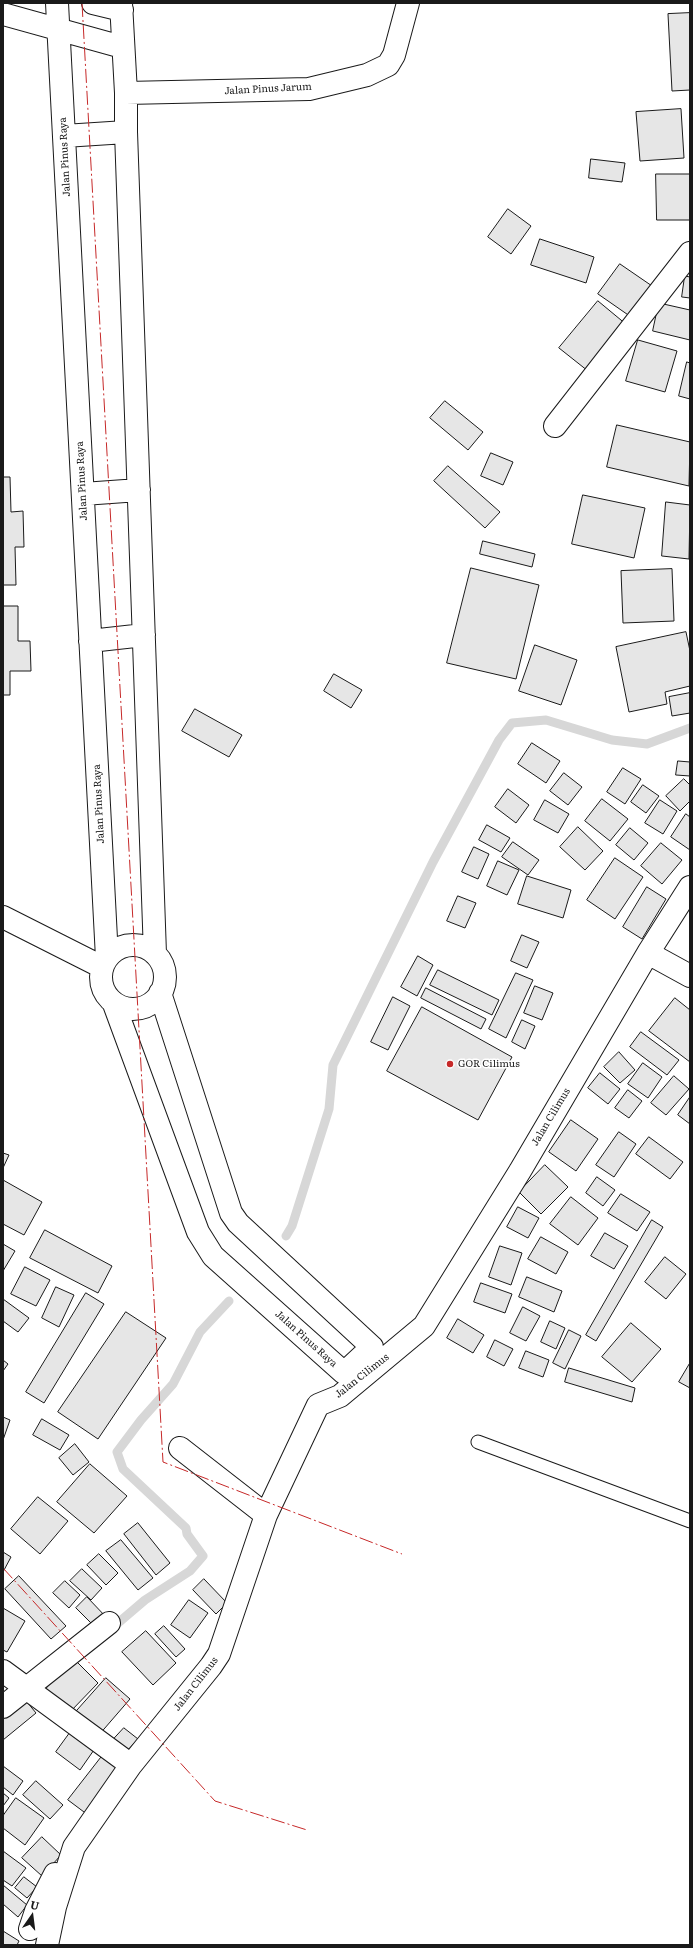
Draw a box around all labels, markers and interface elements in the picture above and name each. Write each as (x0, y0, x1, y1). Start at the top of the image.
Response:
street label: Jalan Pinus Jarum (224, 81, 312, 97)
street label: Jalan Pinus Raya (57, 117, 73, 197)
street label: Jalan Pinus Raya (74, 441, 90, 521)
street label: Jalan Pinus Raya (91, 764, 107, 844)
place label: GOR Cilimus (458, 1058, 520, 1070)
marker: GOR Cilimus (445, 1059, 455, 1069)
street label: Jalan Cilimus (529, 1086, 573, 1148)
street label: Jalan Pinus Raya (273, 1308, 339, 1370)
street label: Jalan Cilimus (333, 1351, 391, 1401)
street label: Jalan Cilimus (171, 1655, 221, 1713)
north arrow (12, 1896, 52, 1936)
text: U (29, 1896, 41, 1913)

